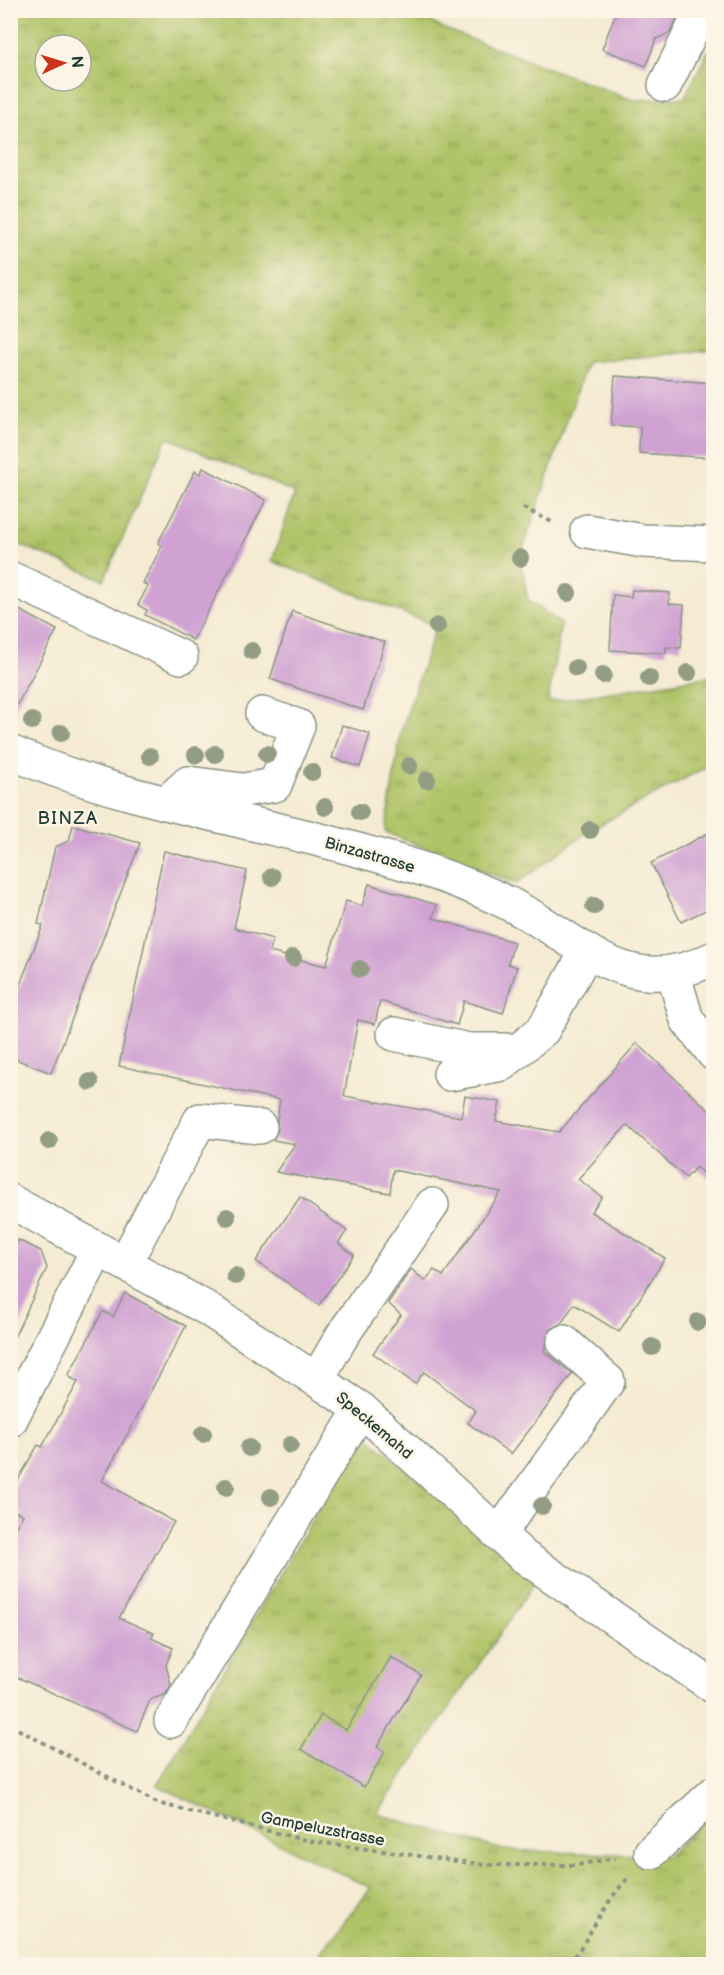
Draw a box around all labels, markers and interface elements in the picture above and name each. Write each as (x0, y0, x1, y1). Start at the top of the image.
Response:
north arrow (33, 33, 93, 93)
text: N (67, 55, 86, 69)
district label: BINZA (38, 808, 98, 829)
street label: Binzastrasse (322, 834, 417, 878)
street label: Speckemahd (332, 1389, 416, 1464)
street label: Gampeluzstrasse (259, 1808, 387, 1851)

